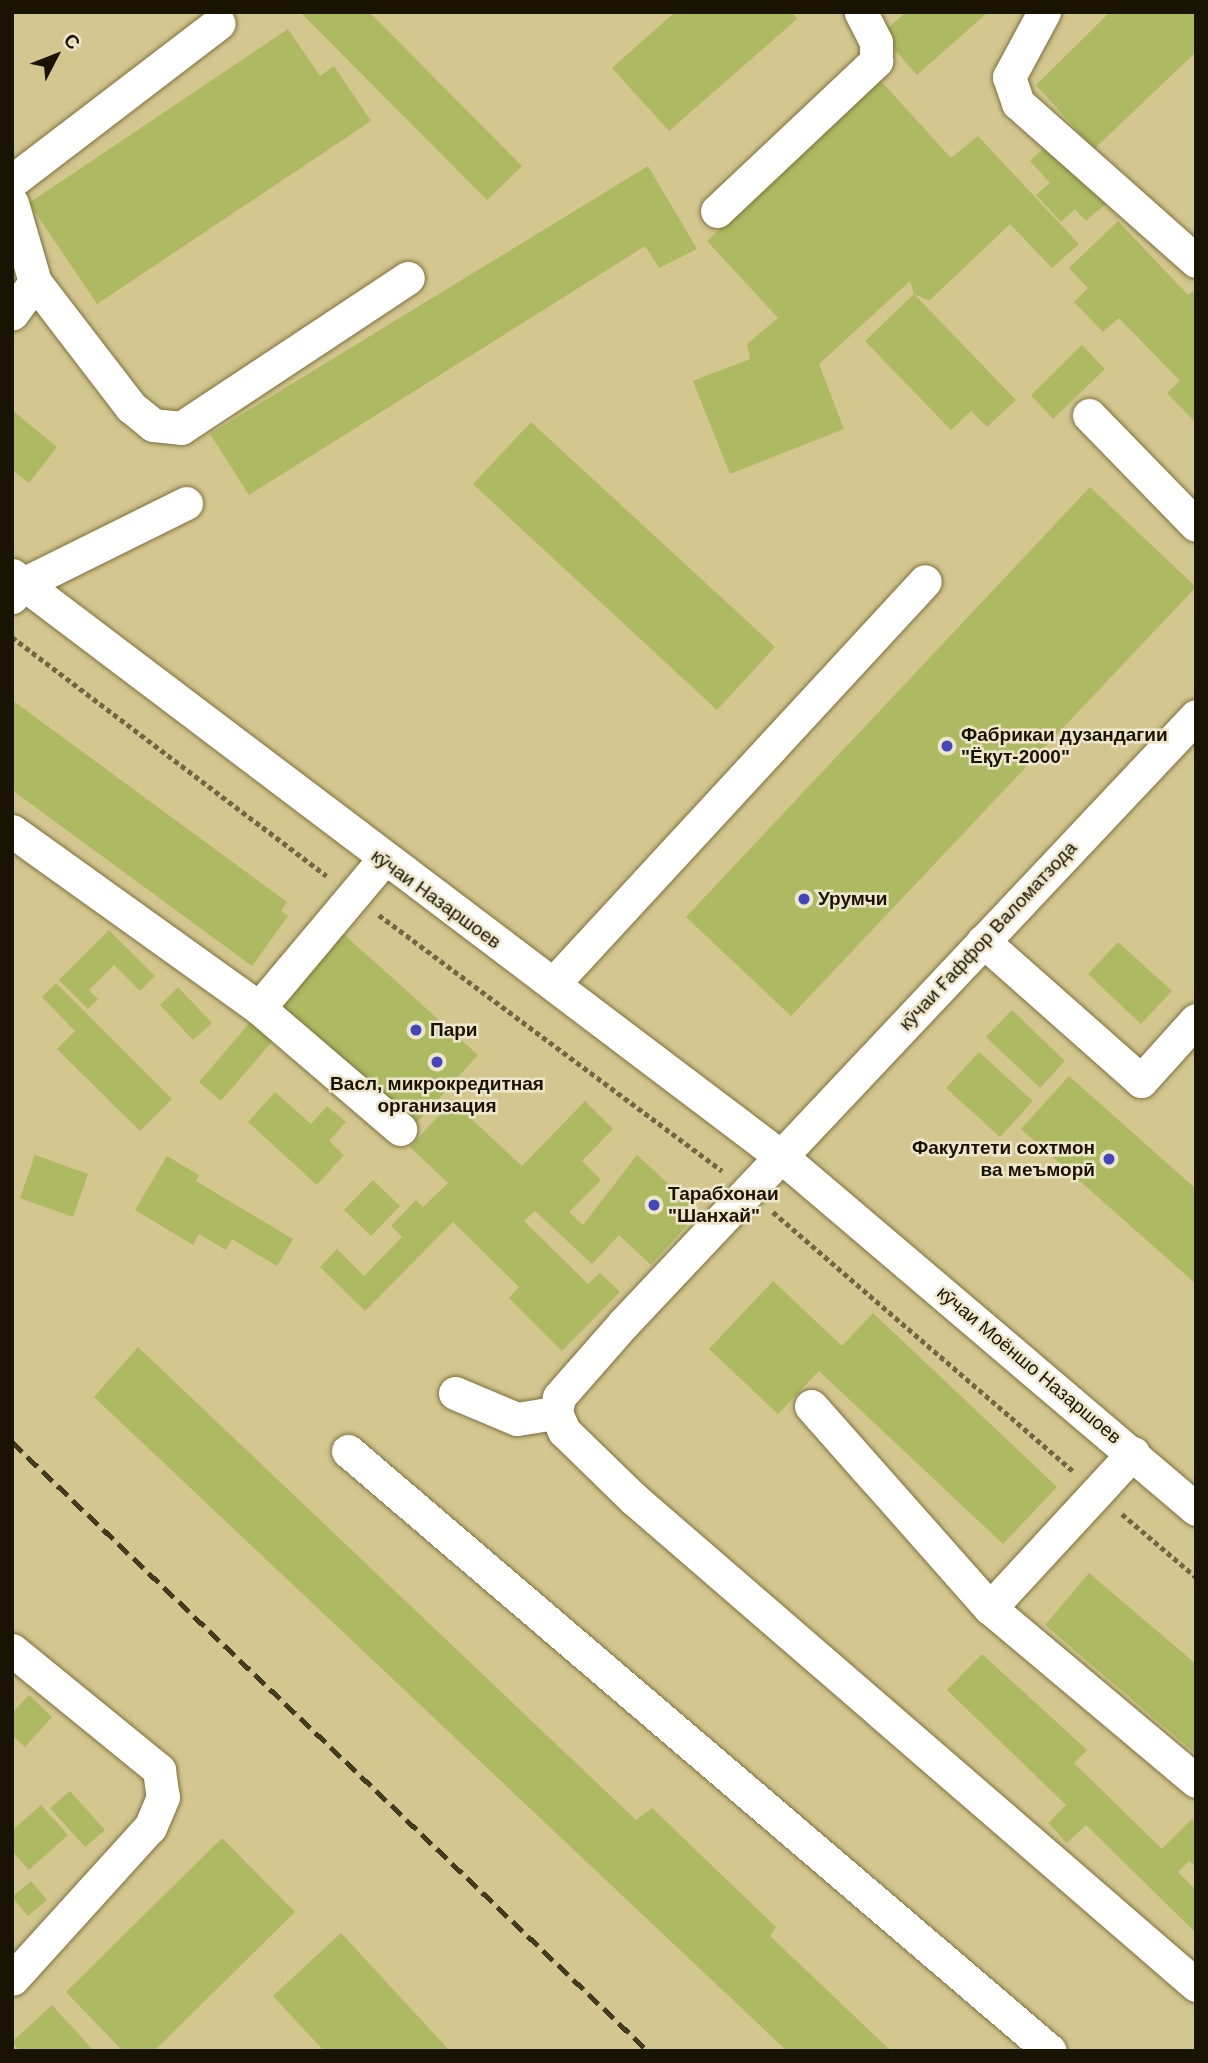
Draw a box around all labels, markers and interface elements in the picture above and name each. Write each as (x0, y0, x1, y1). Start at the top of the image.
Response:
north arrow (21, 21, 91, 91)
text: С (60, 29, 84, 54)
place label: Фабрикаи дузандагии "Ёқут-2000" (961, 724, 1168, 768)
marker: Фабрикаи дузандагии "Ёқут-2000" (939, 738, 955, 754)
street label: кӯчаи Ғаффор Валоматзода (894, 837, 1082, 1035)
street label: кӯчаи Назаршоев (367, 844, 505, 954)
place label: Урумчи (818, 888, 888, 910)
marker: Урумчи (796, 891, 812, 907)
place label: Пари (430, 1019, 478, 1041)
marker: Пари (408, 1022, 424, 1038)
marker: Васл, микрокредитная организация (429, 1054, 445, 1070)
place label: Васл, микрокредитная организация (330, 1073, 544, 1117)
place label: Факултети сохтмон ва меъморӣ (912, 1137, 1095, 1181)
marker: Факултети сохтмон ва меъморӣ (1101, 1151, 1117, 1167)
place label: Тарабхонаи "Шанхай" (668, 1183, 779, 1227)
marker: Тарабхонаи "Шанхай" (646, 1197, 662, 1213)
street label: кӯчаи Моёншо Назаршоев (932, 1281, 1126, 1449)

